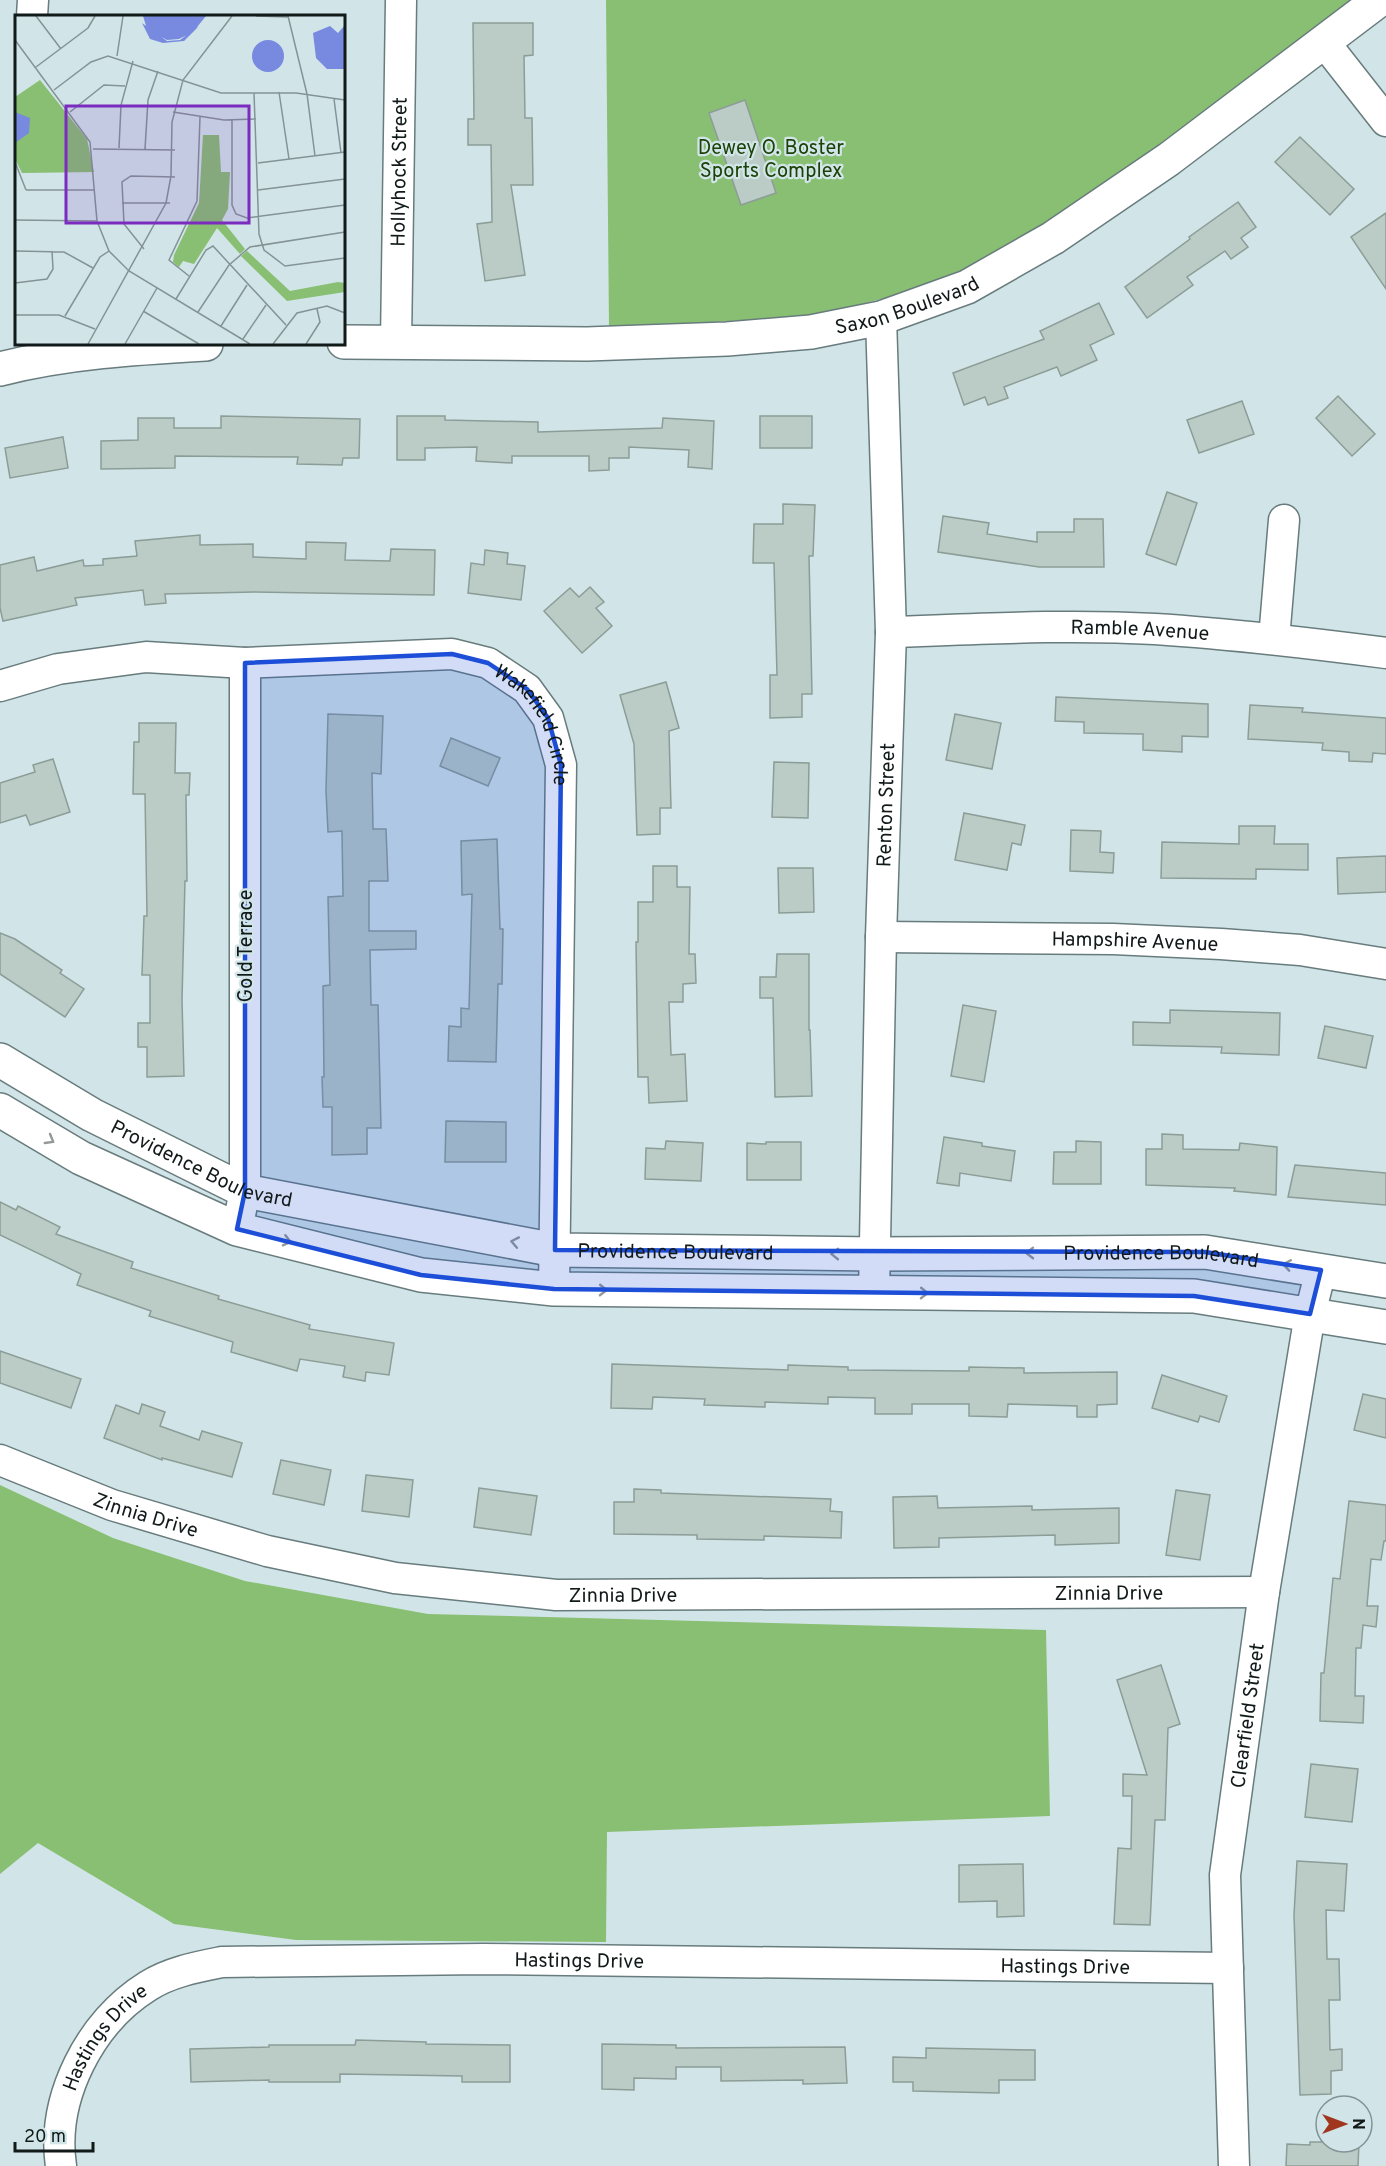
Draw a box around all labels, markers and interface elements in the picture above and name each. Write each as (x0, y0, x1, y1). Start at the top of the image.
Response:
inset map (15, 15, 345, 345)
street label: Hollyhock Street (386, 97, 415, 247)
park label: Dewey O. Boster Sports Complex (698, 136, 844, 185)
street label: Saxon Boulevard (833, 272, 985, 342)
street label: Ramble Avenue (1070, 616, 1210, 648)
street label: Wakefield Circle (488, 659, 573, 786)
street label: Renton Street (872, 743, 902, 868)
street label: Gold Terrace (234, 890, 260, 1002)
street label: Hampshire Avenue (1051, 927, 1219, 959)
street label: Providence Boulevard (106, 1115, 294, 1215)
one-way arrow (44, 1133, 54, 1144)
one-way arrow (281, 1234, 291, 1247)
one-way arrow (510, 1236, 520, 1249)
street label: Providence Boulevard (577, 1239, 774, 1268)
street label: Providence Boulevard (1063, 1241, 1261, 1275)
one-way arrow (1025, 1247, 1034, 1259)
one-way arrow (830, 1248, 839, 1260)
one-way arrow (1282, 1259, 1292, 1271)
one-way arrow (598, 1284, 607, 1296)
one-way arrow (919, 1287, 928, 1299)
street label: Zinnia Drive (89, 1488, 201, 1545)
street label: Zinnia Drive (1055, 1581, 1163, 1608)
street label: Zinnia Drive (569, 1583, 677, 1610)
street label: Clearfield Street (1226, 1642, 1272, 1790)
street label: Hastings Drive (514, 1948, 644, 1976)
street label: Hastings Drive (1000, 1954, 1130, 1982)
street label: Hastings Drive (58, 1979, 153, 2095)
north arrow (1314, 2094, 1374, 2154)
scale bar (15, 2115, 93, 2153)
text: N (1347, 2118, 1367, 2130)
text: 20 m (24, 2126, 66, 2149)

